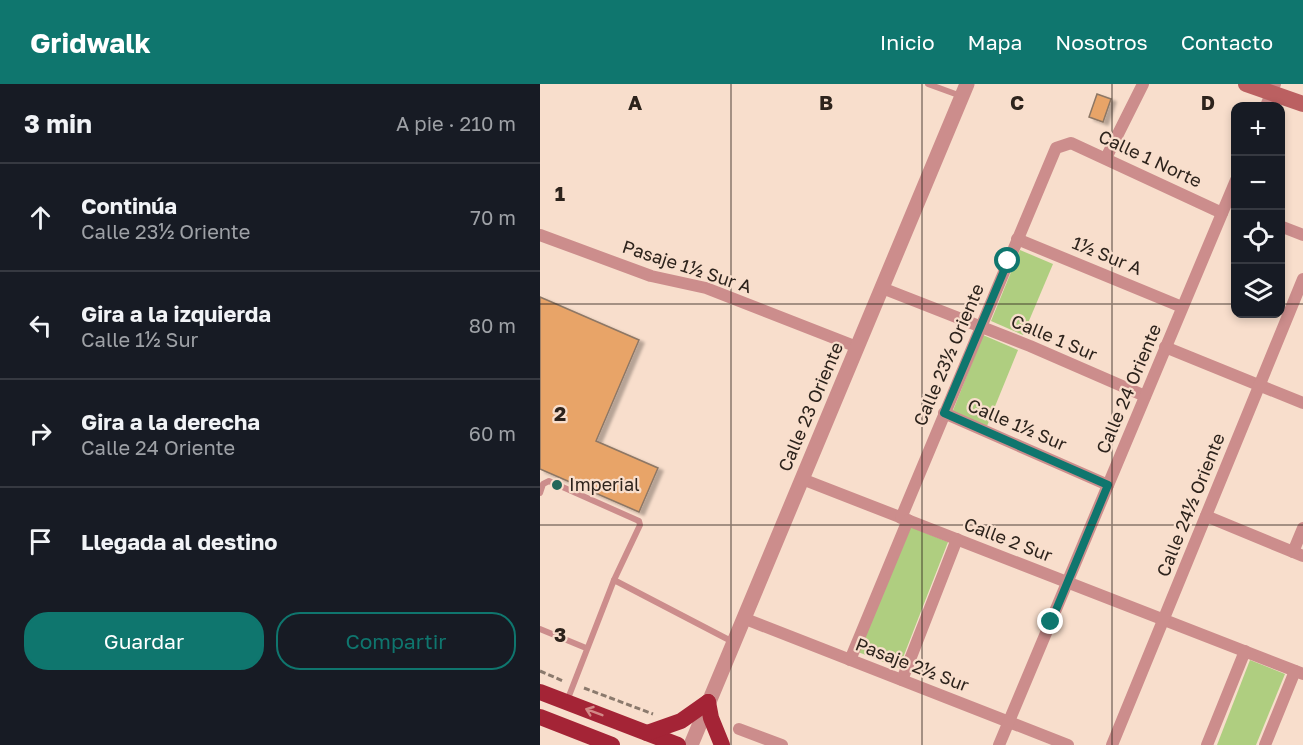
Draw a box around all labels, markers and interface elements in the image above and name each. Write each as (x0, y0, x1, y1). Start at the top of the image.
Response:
text: Gridwalk (30, 26, 151, 59)
text: Inicio (880, 29, 935, 55)
text: Mapa (968, 29, 1022, 55)
text: Nosotros (1055, 29, 1148, 55)
text: Contacto (1181, 29, 1273, 55)
text: A (628, 90, 642, 114)
text: B (819, 90, 833, 114)
text: C (1010, 90, 1024, 114)
text: D (1201, 90, 1215, 114)
map controls (1231, 102, 1285, 318)
button: + (1231, 102, 1285, 156)
text: 3 min (24, 108, 92, 139)
text: A pie · 210 m (396, 111, 516, 135)
street label: Calle 1 Norte (1095, 125, 1206, 192)
button: − (1231, 156, 1285, 210)
text: 1 (555, 181, 565, 205)
text: Continúa (81, 192, 177, 219)
icon: ahead (24, 201, 57, 234)
text: 70 m (470, 205, 516, 229)
button: locate (1231, 210, 1285, 264)
text: Calle 23½ Oriente (81, 219, 250, 243)
street label: 1½ Sur A (1069, 231, 1146, 279)
street label: Pasaje 1½ Sur A (620, 235, 755, 297)
route start (994, 247, 1020, 273)
button: layers (1231, 264, 1285, 318)
street label: Calle 23½ Oriente (908, 280, 988, 429)
text: Gira a la izquierda (81, 300, 271, 327)
icon: left (24, 309, 57, 342)
street label: Calle 1 Sur (1008, 309, 1101, 365)
text: 80 m (469, 313, 516, 337)
street label: Calle 24 Oriente (1091, 320, 1165, 457)
text: Calle 1½ Sur (81, 327, 198, 351)
street label: Calle 23 Oriente (773, 339, 847, 475)
street label: Calle 1½ Sur (965, 393, 1070, 455)
text: 2 (554, 401, 566, 425)
text: Gira a la derecha (81, 408, 260, 435)
icon: right (24, 417, 57, 450)
text: 60 m (469, 421, 516, 445)
street label: Calle 24½ Oriente (1151, 430, 1229, 580)
text: Calle 24 Oriente (81, 435, 235, 459)
place label: Imperial (569, 473, 640, 495)
marker: Imperial (550, 478, 564, 492)
street label: Calle 2 Sur (961, 512, 1056, 566)
icon: arrive (24, 525, 57, 558)
text: Llegada al destino (81, 528, 278, 555)
route end (1037, 608, 1063, 634)
button: Guardar (24, 612, 264, 670)
button: Compartir (276, 612, 516, 670)
text: 3 (554, 622, 566, 646)
street label: Pasaje 2½ Sur (852, 632, 972, 696)
one-way arrow (585, 706, 603, 717)

